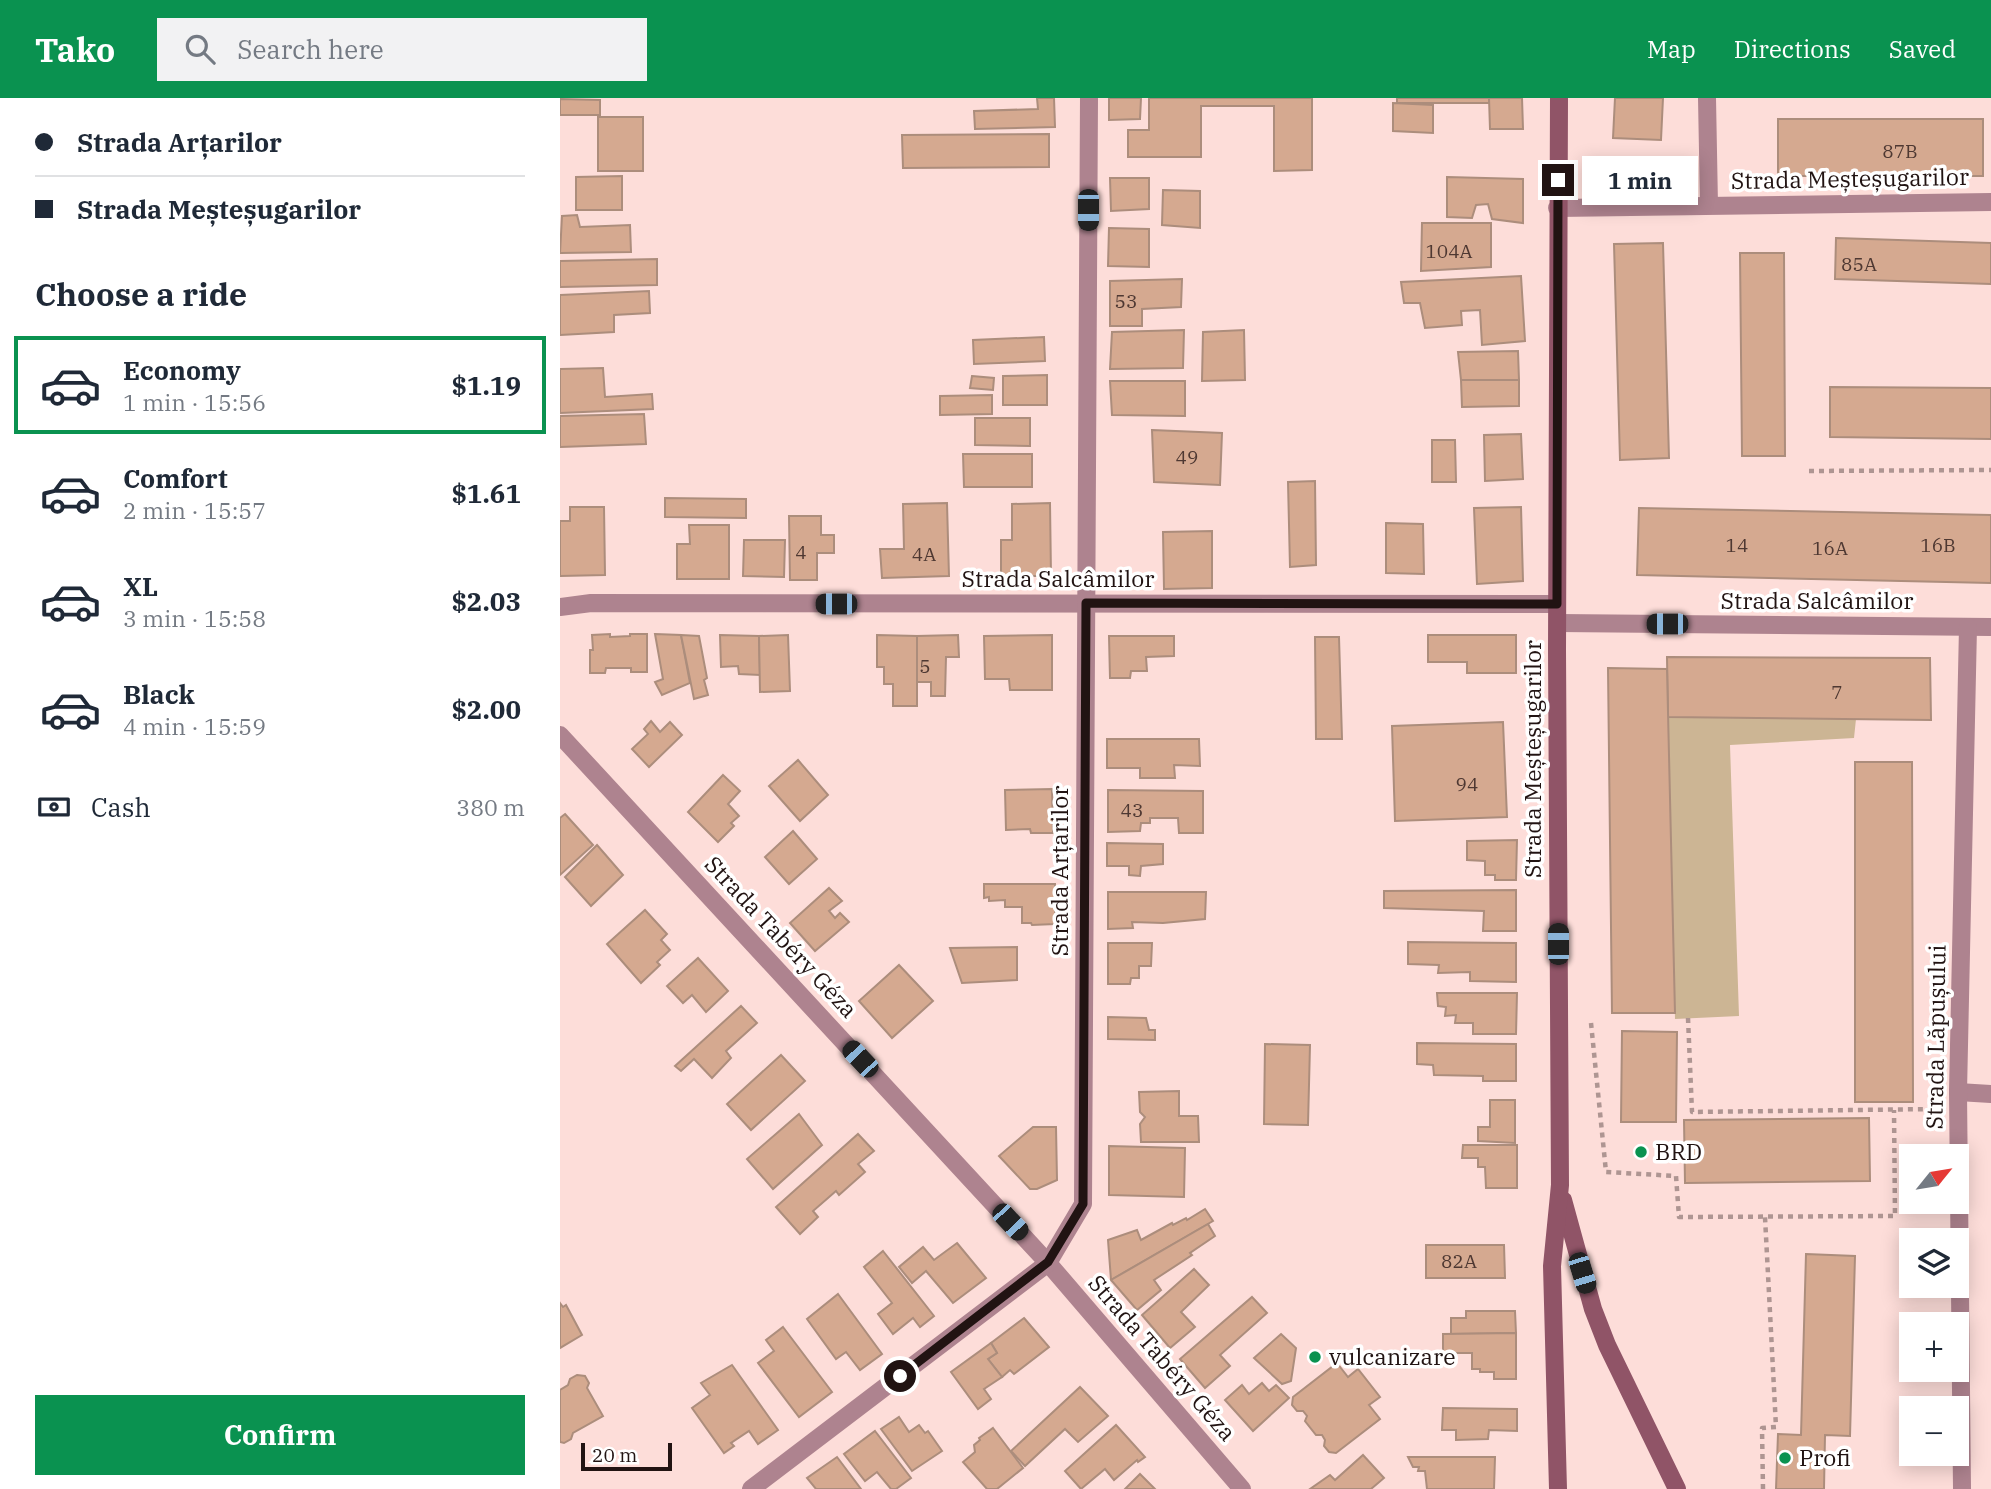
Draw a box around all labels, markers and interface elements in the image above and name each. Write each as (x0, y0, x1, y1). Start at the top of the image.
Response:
search box (157, 18, 647, 81)
text: Tako (35, 28, 115, 71)
icon: search (181, 30, 219, 68)
text: Search here (237, 32, 384, 66)
text: Map (1647, 33, 1696, 65)
text: Directions (1734, 33, 1851, 65)
text: Saved (1889, 33, 1956, 65)
text: Strada Arțarilor (77, 125, 282, 159)
house number: 87B (1882, 139, 1918, 163)
callout: 1 min (1583, 155, 1698, 204)
street label: Strada Meșteșugarilor (1731, 161, 1969, 195)
route end (1542, 164, 1574, 196)
text: 1 min (1608, 165, 1672, 195)
car (1078, 189, 1099, 231)
text: Strada Meșteșugarilor (77, 192, 361, 226)
house number: 104A (1425, 239, 1473, 263)
house number: 85A (1841, 252, 1877, 276)
text: Choose a ride (35, 273, 247, 315)
house number: 53 (1115, 289, 1137, 313)
text: Economy (123, 353, 241, 387)
icon: car (39, 354, 102, 417)
text: $1.19 (451, 368, 521, 402)
text: 1 min · 15:56 (123, 387, 266, 417)
house number: 49 (1176, 445, 1198, 469)
text: Comfort (123, 461, 228, 495)
icon: car (39, 462, 102, 525)
text: $1.61 (451, 476, 521, 510)
text: 2 min · 15:57 (123, 495, 266, 525)
house number: 14 (1726, 533, 1748, 557)
house number: 16B (1920, 533, 1956, 557)
house number: 16A (1812, 536, 1848, 560)
house number: 4 (795, 540, 807, 564)
house number: 4A (912, 542, 936, 566)
street label: Strada Salcâmilor (962, 563, 1154, 593)
text: XL (123, 569, 158, 603)
icon: car (39, 570, 102, 633)
text: $2.03 (451, 584, 521, 618)
street label: Strada Salcâmilor (1721, 585, 1913, 615)
car (816, 594, 858, 615)
text: 3 min · 15:58 (123, 603, 266, 633)
car (1647, 614, 1689, 635)
street label: Strada Meșteșugarilor (1517, 640, 1547, 878)
house number: 5 (919, 654, 931, 678)
text: Black (123, 677, 195, 711)
icon: car (39, 678, 102, 741)
house number: 7 (1831, 680, 1843, 704)
text: $2.00 (451, 692, 521, 726)
text: 4 min · 15:59 (123, 711, 266, 741)
house number: 94 (1456, 772, 1478, 796)
street label: Strada Arțarilor (1044, 786, 1074, 956)
icon: cash (35, 788, 73, 826)
text: Cash (91, 790, 151, 824)
text: 380 m (456, 792, 525, 822)
house number: 43 (1121, 798, 1143, 822)
street label: Strada Tabéry Géza (699, 849, 864, 1024)
car (1548, 923, 1569, 965)
street label: Strada Lăpușului (1918, 944, 1952, 1130)
car (838, 1036, 883, 1082)
place label: BRD (1655, 1136, 1702, 1166)
marker: BRD (1633, 1144, 1649, 1160)
north arrow (1899, 1144, 1969, 1214)
map controls (1899, 1144, 1969, 1466)
car (988, 1199, 1033, 1245)
button: layers (1899, 1228, 1969, 1298)
house number: 82A (1441, 1249, 1477, 1273)
car (1566, 1250, 1599, 1296)
street label: Strada Tabéry Géza (1082, 1268, 1243, 1447)
button: + (1899, 1312, 1969, 1382)
place label: vulcanizare (1329, 1341, 1455, 1371)
marker: vulcanizare (1307, 1349, 1323, 1365)
route start (884, 1360, 916, 1392)
button: Confirm (35, 1395, 525, 1475)
button: − (1899, 1396, 1969, 1466)
scale bar (581, 1440, 672, 1472)
place label: Profi (1799, 1442, 1851, 1472)
text: 20 m (592, 1443, 637, 1467)
marker: Profi (1777, 1450, 1793, 1466)

